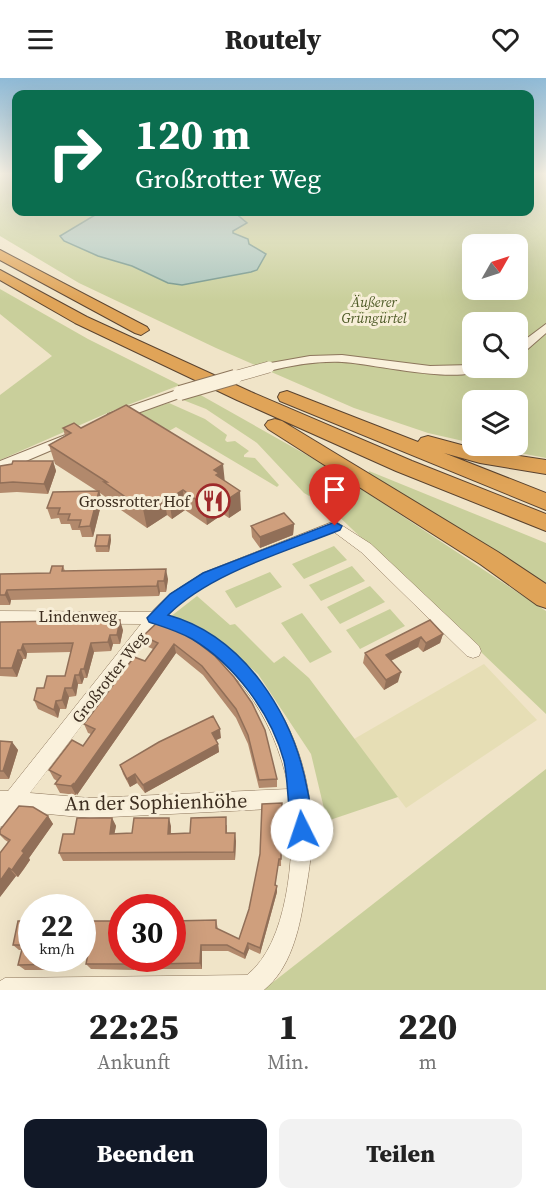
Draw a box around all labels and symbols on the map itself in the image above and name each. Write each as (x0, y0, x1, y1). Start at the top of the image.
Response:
north arrow (462, 234, 528, 300)
park label: Äußerer Grüngürtel (341, 292, 407, 328)
pin (309, 464, 360, 526)
restaurant icon: Grossrotter Hof (195, 483, 231, 519)
place label: Grossrotter Hof (79, 490, 191, 512)
street label: Lindenweg (39, 605, 117, 627)
street label: Großrotter Weg (66, 627, 152, 727)
street label: An der Sophienhöhe (65, 786, 247, 818)
position arrow (270, 798, 334, 862)
speed limit sign: 30 (108, 894, 186, 972)

